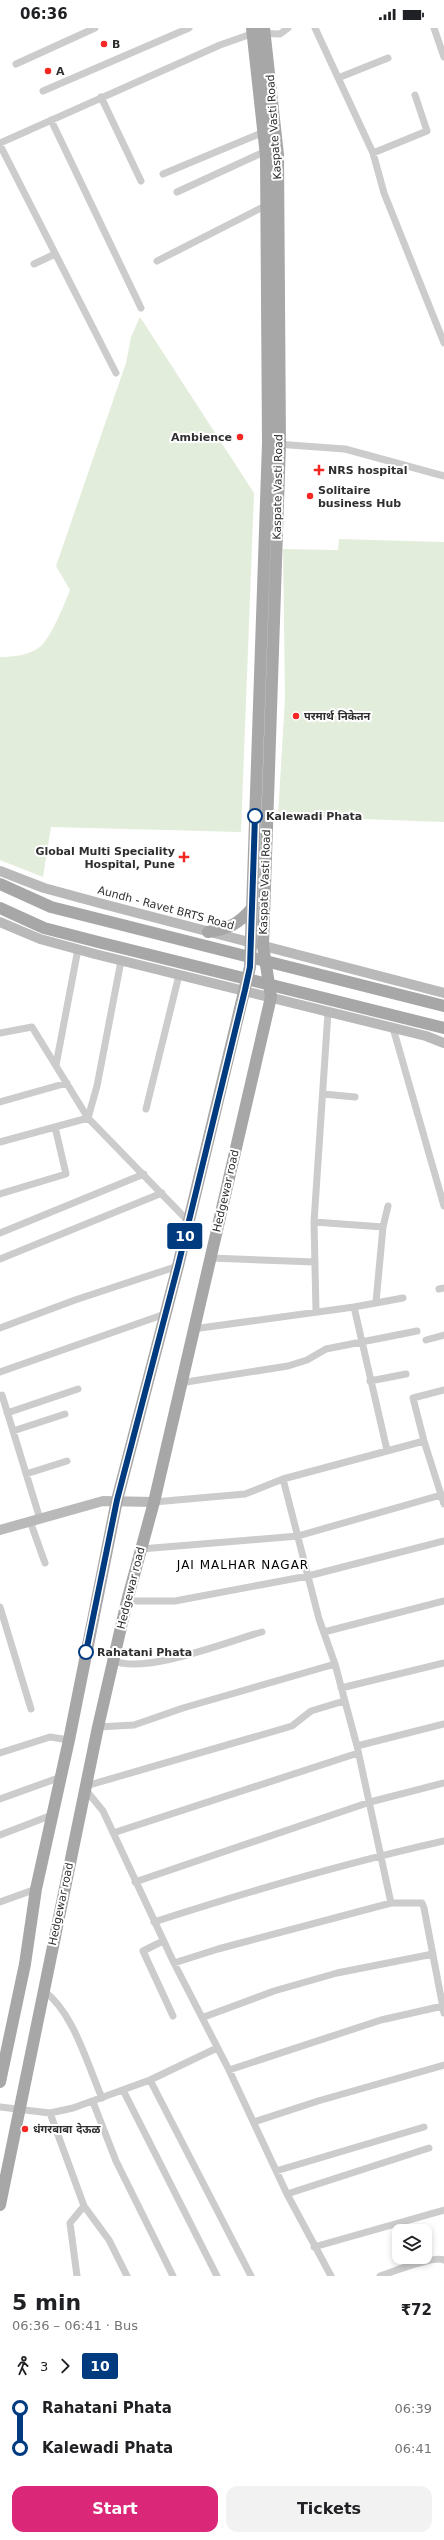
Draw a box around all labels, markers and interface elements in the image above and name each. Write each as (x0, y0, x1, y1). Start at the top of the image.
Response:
text: 06:36 (20, 5, 68, 23)
place label: B (112, 38, 120, 51)
marker: B (99, 39, 109, 49)
place label: A (56, 65, 65, 78)
marker: A (43, 66, 53, 76)
street label: Kaspate Vasti Road (264, 74, 284, 180)
place label: Ambience (171, 431, 232, 444)
marker: Ambience (235, 432, 245, 442)
street label: Kaspate Vasti Road (271, 434, 285, 540)
marker: NRS hospital (313, 464, 325, 476)
place label: NRS hospital (328, 464, 407, 477)
place label: Solitaire business Hub (318, 484, 401, 510)
marker: Solitaire business Hub (305, 491, 315, 501)
place label: परमार्थ निकेतन (304, 709, 371, 723)
marker: परमार्थ निकेतन (291, 711, 301, 721)
marker: Kalewadi Phata (247, 808, 263, 824)
place label: Kalewadi Phata (266, 810, 362, 823)
street label: Kaspate Vasti Road (257, 829, 273, 935)
place label: Global Multi Speciality Hospital, Pune (35, 845, 175, 871)
marker: Global Multi Speciality Hospital, Pune (178, 851, 190, 863)
street label: Aundh - Ravet BRTS Road (96, 883, 236, 933)
street label: Hedgewar road (210, 1148, 242, 1234)
line badge: 10 (167, 1223, 203, 1249)
text: 10 (175, 1228, 195, 1244)
street label: Hedgewar road (115, 1546, 147, 1630)
district label: JAI MALHAR NAGAR (176, 1558, 309, 1572)
marker: Rahatani Phata (78, 1644, 94, 1660)
place label: Rahatani Phata (97, 1646, 192, 1659)
street label: Hedgewar road (46, 1861, 76, 1947)
place label: धंगरबाबा देऊळ (33, 2122, 101, 2136)
marker: धंगरबाबा देऊळ (20, 2124, 30, 2134)
map controls (392, 2224, 432, 2264)
button: layers (392, 2224, 432, 2264)
text: 5 min (12, 2290, 81, 2315)
text: ₹72 (401, 2301, 432, 2319)
text: 06:36 – 06:41 · Bus (12, 2318, 138, 2333)
icon: walk (12, 2355, 34, 2377)
icon: forward (54, 2355, 76, 2377)
text: 10 (90, 2358, 110, 2374)
text: 3 (40, 2359, 48, 2374)
text: Rahatani Phata (42, 2399, 172, 2417)
text: 06:39 (395, 2401, 432, 2416)
text: Kalewadi Phata (42, 2439, 173, 2457)
text: 06:41 (395, 2441, 432, 2456)
button: Start (12, 2486, 218, 2532)
button: Tickets (226, 2486, 432, 2532)

